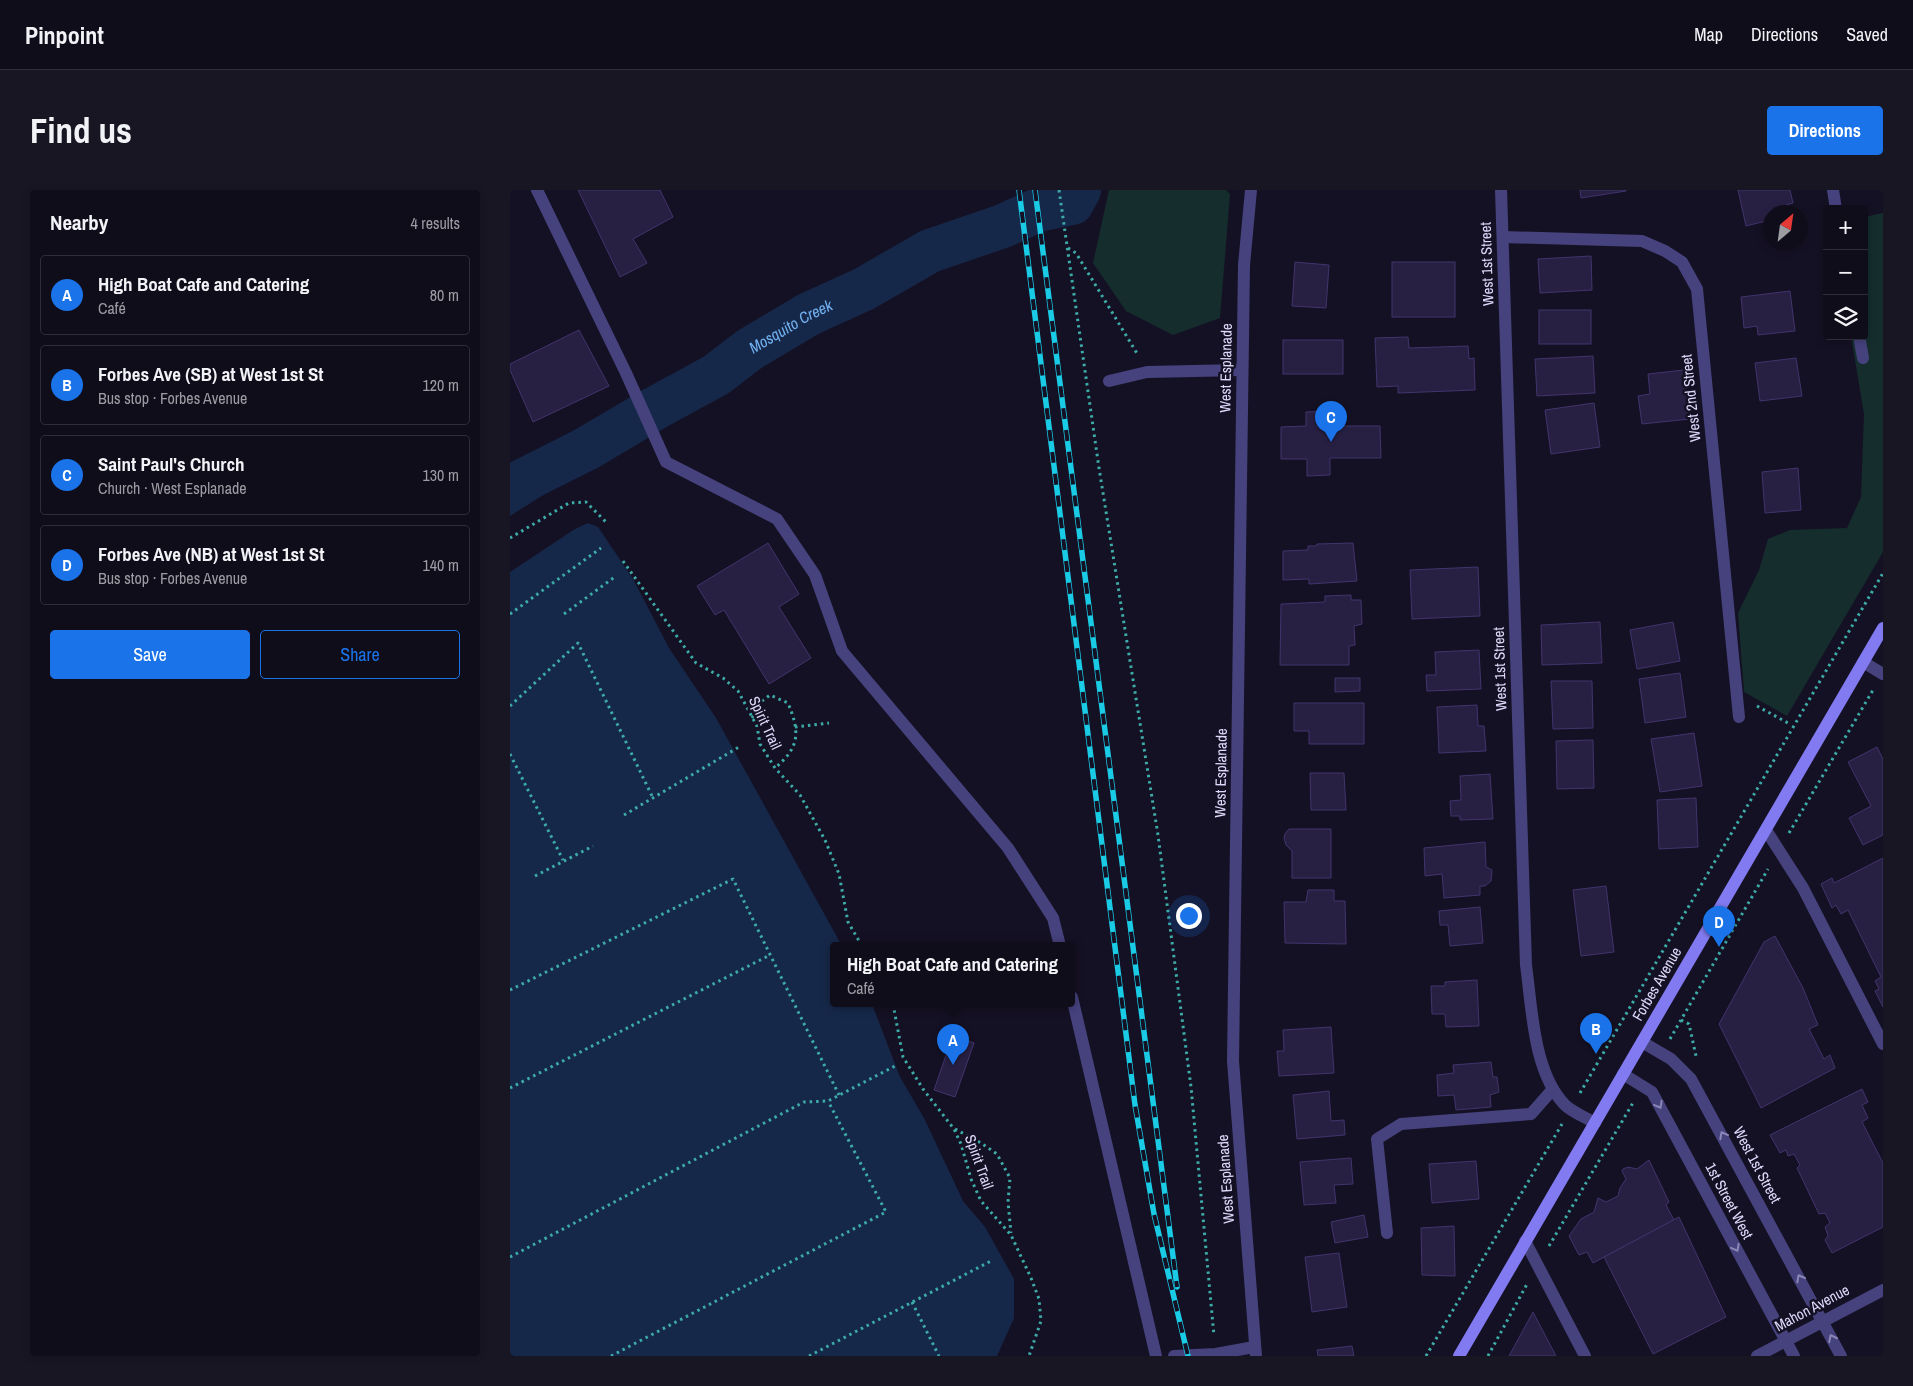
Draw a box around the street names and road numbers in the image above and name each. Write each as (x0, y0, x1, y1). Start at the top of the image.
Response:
street label: West 1st Street (1475, 221, 1498, 306)
street label: West Esplanade (1214, 323, 1237, 413)
street label: West 2nd Street (1675, 353, 1706, 443)
street label: West 1st Street (1488, 626, 1511, 711)
street label: Spirit Trail (744, 693, 787, 753)
street label: West Esplanade (1209, 728, 1232, 818)
street label: Forbes Avenue (1627, 943, 1686, 1024)
street label: West 1st Street (1728, 1123, 1787, 1207)
street label: Spirit Trail (960, 1132, 999, 1192)
street label: West Esplanade (1212, 1134, 1239, 1224)
street label: 1st Street West (1700, 1159, 1759, 1243)
street label: Mahon Avenue (1771, 1279, 1853, 1336)

